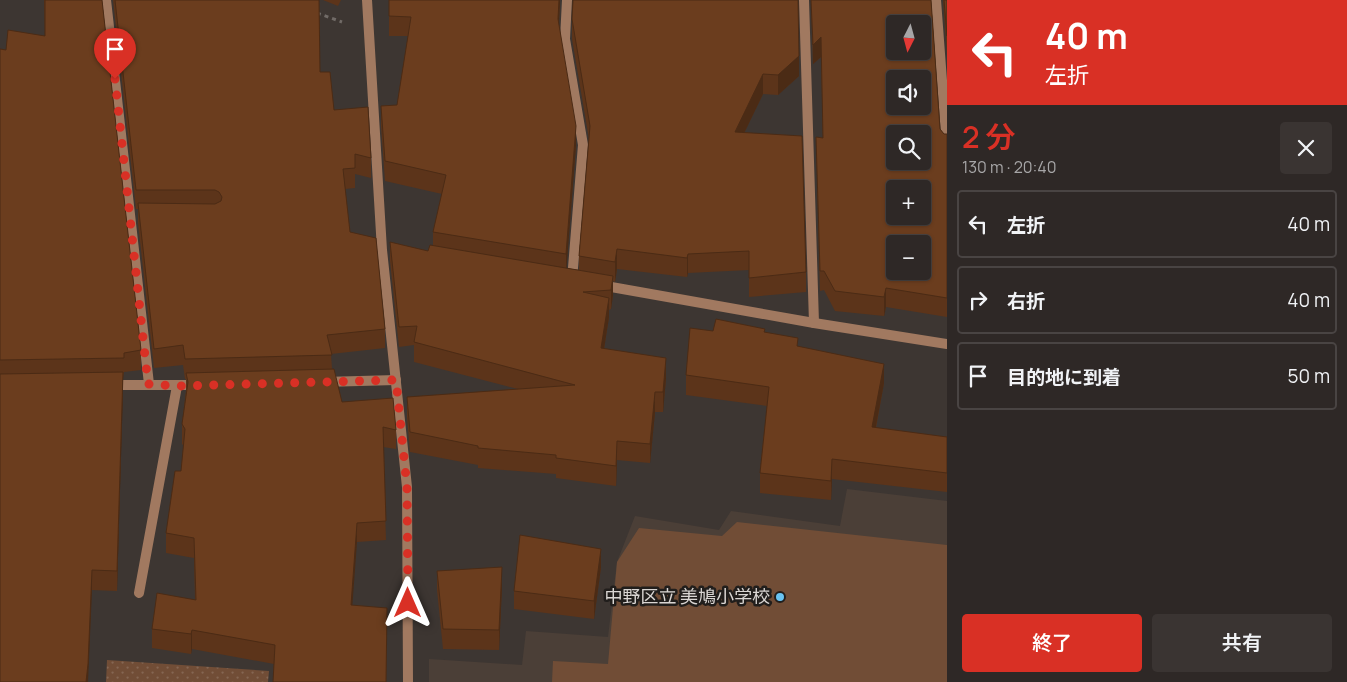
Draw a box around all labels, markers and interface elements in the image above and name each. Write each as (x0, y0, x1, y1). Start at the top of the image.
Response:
text: 40 m (1045, 12, 1128, 60)
north arrow (886, 15, 931, 60)
map controls (886, 15, 931, 280)
icon: left (962, 20, 1027, 85)
pin (94, 28, 136, 79)
icon: arrive (101, 35, 129, 63)
text: 左折 (1045, 60, 1089, 90)
button: sound (886, 70, 931, 115)
text: 2 分 (962, 116, 1016, 157)
button: close (1280, 122, 1332, 174)
button: search (886, 125, 931, 170)
text: 130 m · 20:40 (962, 156, 1057, 178)
button: + (886, 180, 931, 225)
icon: left (964, 210, 992, 238)
text: 40 m (1287, 211, 1330, 237)
text: 左折 (1007, 212, 1045, 238)
button: − (886, 235, 931, 280)
icon: right (964, 286, 992, 314)
text: 40 m (1287, 287, 1330, 313)
text: 右折 (1007, 288, 1045, 314)
icon: arrive (964, 362, 992, 390)
text: 50 m (1288, 363, 1330, 389)
text: 目的地に到着 (1007, 364, 1121, 390)
position arrow (381, 576, 433, 628)
place label: 中野区立 美鳩小学校 (604, 584, 770, 608)
marker: 中野区立 美鳩小学校 (774, 591, 786, 603)
button: 終了 (962, 614, 1142, 672)
button: 共有 (1152, 614, 1332, 672)

